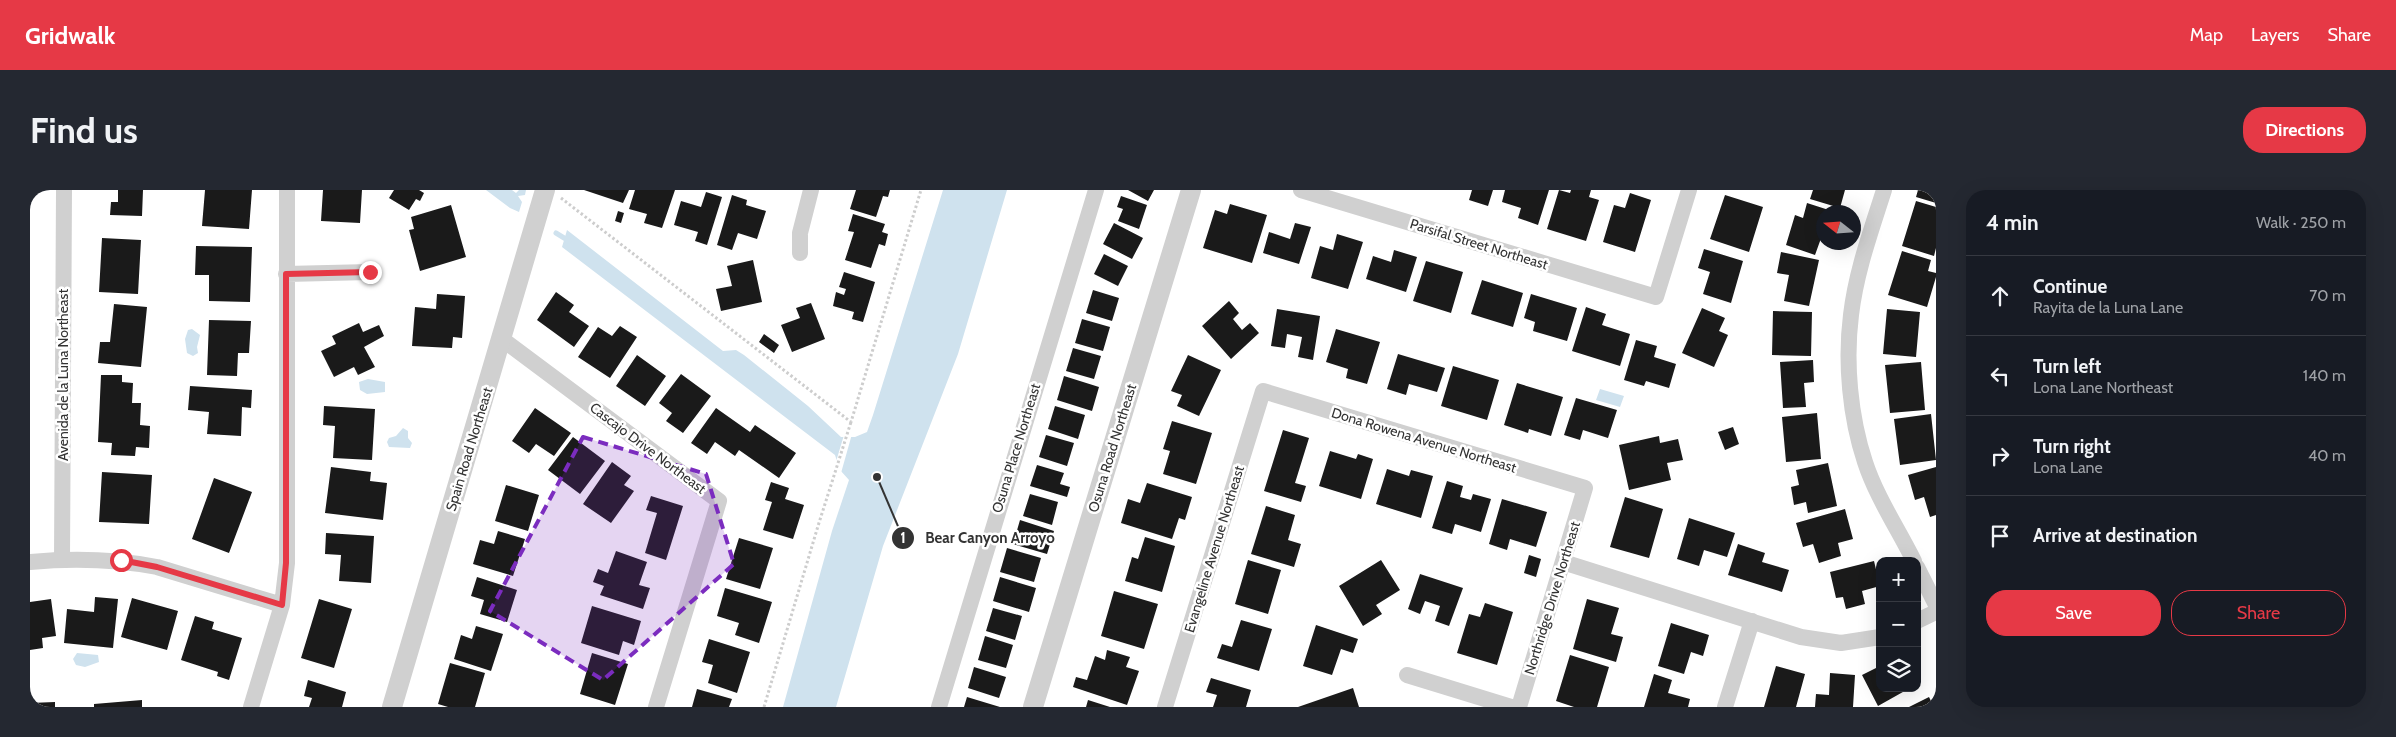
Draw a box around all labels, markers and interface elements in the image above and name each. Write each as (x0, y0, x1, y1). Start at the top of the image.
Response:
text: Gridwalk (25, 21, 115, 50)
text: Map (2190, 24, 2223, 46)
text: Layers (2251, 24, 2300, 46)
text: Share (2328, 24, 2371, 46)
button: Directions (2243, 107, 2366, 153)
text: Find us (30, 109, 138, 152)
north arrow (1816, 205, 1861, 250)
text: 4 min (1986, 210, 2039, 235)
text: Walk · 250 m (2256, 213, 2346, 232)
street label: Parsifal Street Northeast (1408, 214, 1550, 274)
route end (359, 261, 382, 284)
text: Continue (2033, 275, 2107, 298)
icon: ahead (1986, 282, 2014, 310)
text: 70 m (2309, 286, 2346, 305)
street label: Avenida de la Luna Northeast (54, 289, 72, 461)
text: Rayita de la Luna Lane (2033, 298, 2183, 317)
text: Turn left (2033, 355, 2101, 378)
icon: left (1986, 362, 2014, 390)
text: 140 m (2303, 366, 2346, 385)
text: Lona Lane Northeast (2033, 378, 2173, 397)
street label: Osuna Place Northeast (988, 381, 1044, 515)
street label: Osuna Road Northeast (1084, 381, 1140, 514)
street label: Spain Road Northeast (442, 385, 496, 513)
street label: Cascajo Drive Northeast (586, 398, 710, 498)
street label: Dona Rowena Avenue Northeast (1329, 403, 1519, 477)
text: Turn right (2033, 435, 2111, 458)
icon: right (1986, 442, 2014, 470)
text: 40 m (2308, 446, 2346, 465)
text: Lona Lane (2033, 458, 2103, 477)
street label: Evangeline Avenue Northeast (1180, 463, 1248, 635)
street label: Northridge Drive Northeast (1520, 519, 1584, 677)
icon: arrive (1986, 522, 2014, 550)
callout: Bear Canyon Arroyo (890, 523, 1065, 553)
text: Arrive at destination (2033, 524, 2197, 547)
text: 1 (900, 529, 906, 547)
text: Bear Canyon Arroyo (925, 529, 1055, 547)
route start (110, 549, 133, 572)
map controls (1876, 557, 1921, 692)
button: + (1876, 557, 1921, 602)
button: Save (1986, 590, 2161, 636)
button: Share (2171, 590, 2346, 636)
button: − (1876, 602, 1921, 647)
button: layers (1876, 647, 1921, 692)

